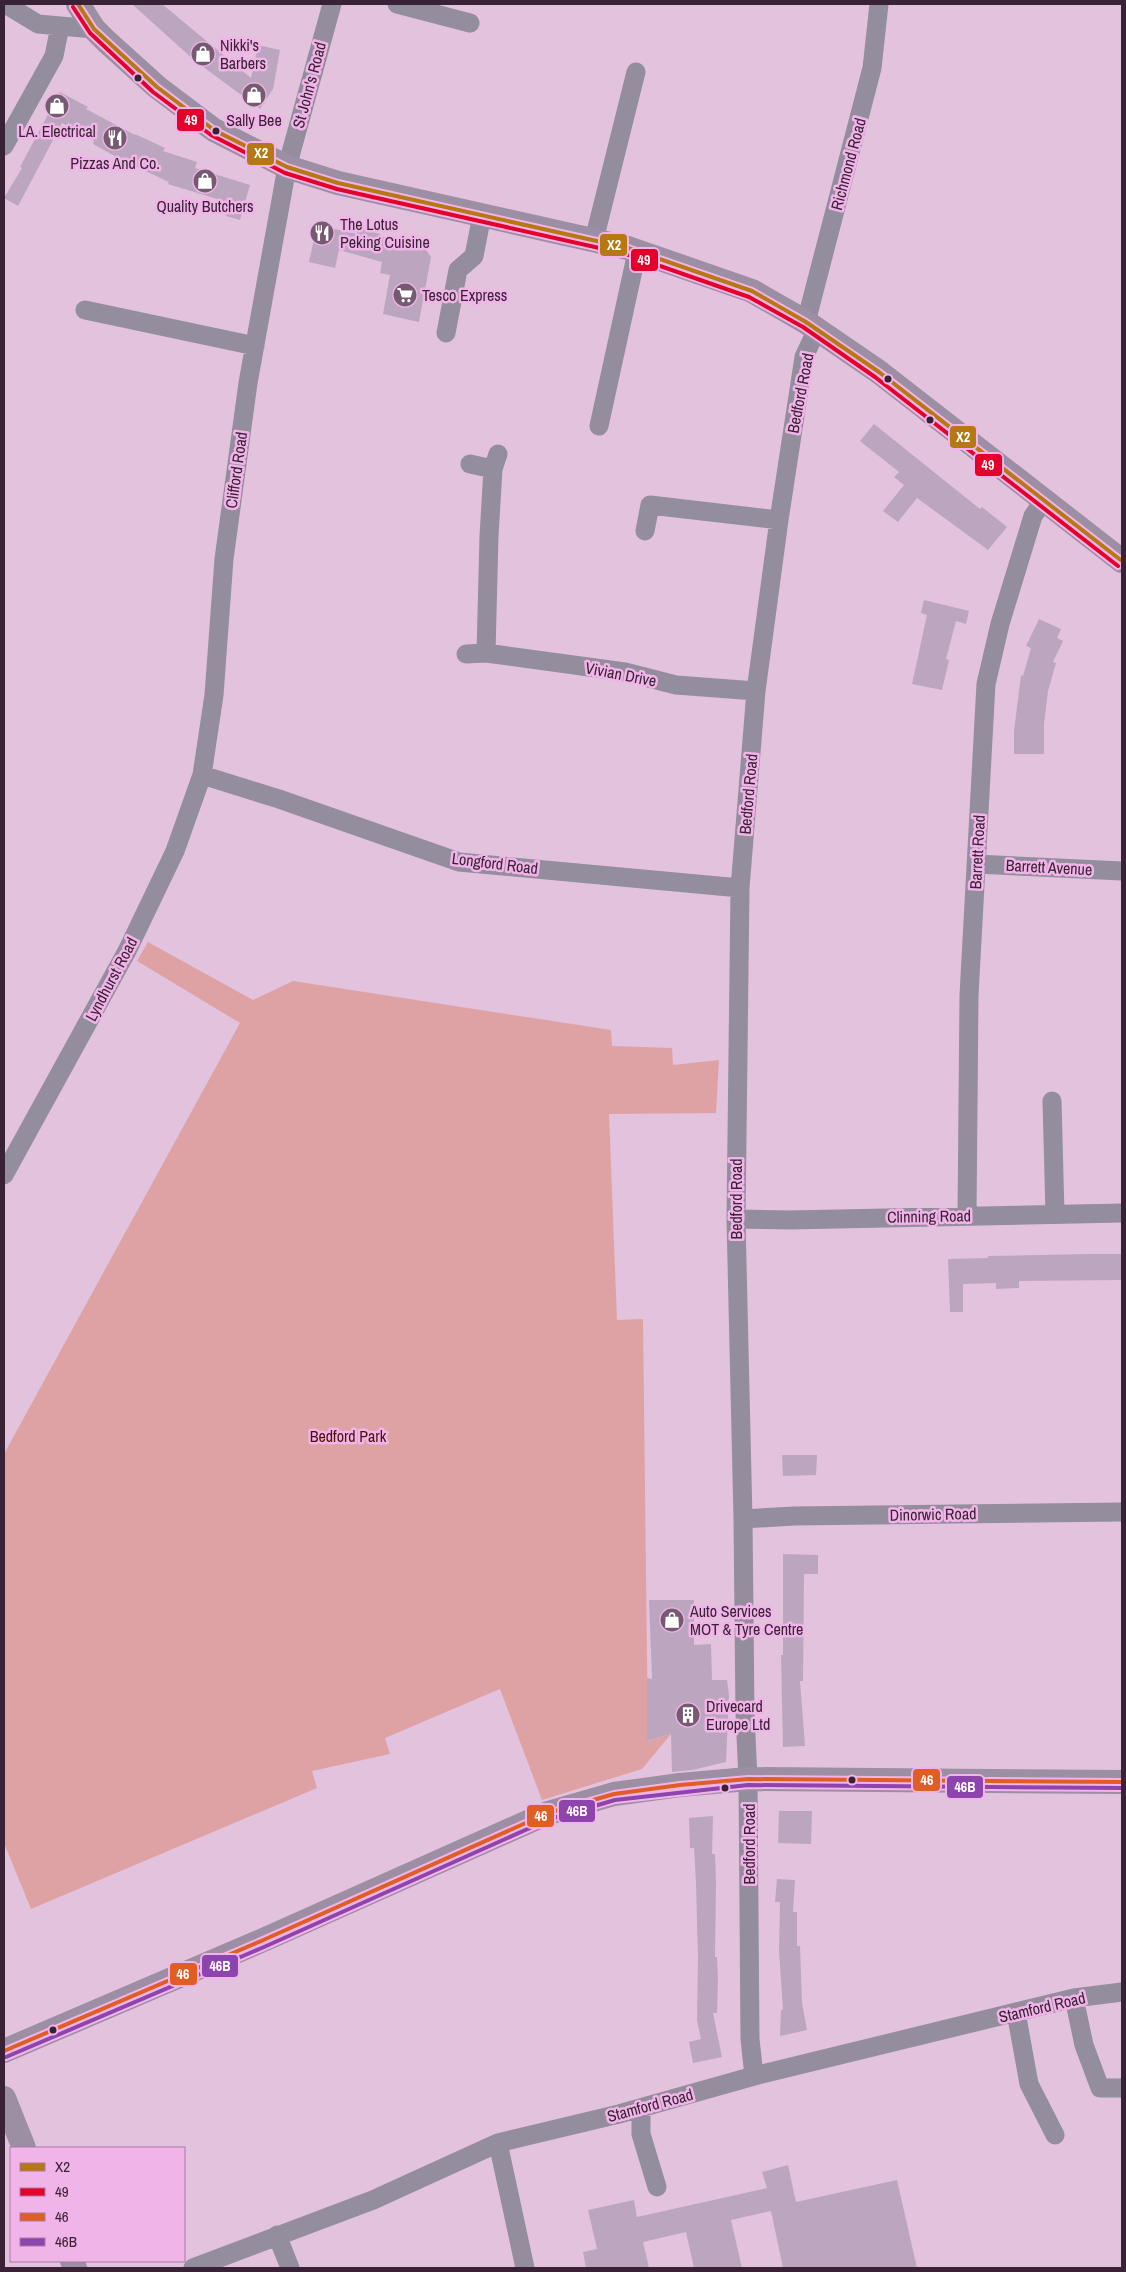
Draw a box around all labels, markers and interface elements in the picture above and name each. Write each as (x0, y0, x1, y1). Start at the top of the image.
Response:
place label: Nikki's Barbers (220, 34, 266, 74)
street label: St John's Road (287, 39, 331, 131)
shop icon: Nikki's Barbers (190, 41, 216, 67)
unlabelled marker (133, 73, 143, 83)
shop icon: Sally Bee (241, 82, 267, 108)
shop icon: LA. Electrical (44, 93, 70, 119)
line badge: 49 (176, 108, 205, 132)
place label: Sally Bee (226, 109, 282, 131)
text: 49 (185, 111, 197, 129)
street label: Richmond Road (825, 115, 871, 213)
place label: LA. Electrical (18, 120, 96, 142)
restaurant icon: Pizzas And Co. (102, 125, 128, 151)
unlabelled marker (211, 126, 221, 136)
line badge: X2 (246, 142, 275, 166)
text: X2 (254, 144, 268, 162)
place label: Pizzas And Co. (70, 152, 160, 174)
shop icon: Quality Butchers (192, 168, 218, 194)
place label: Quality Butchers (157, 195, 254, 217)
place label: The Lotus Peking Cuisine (340, 213, 430, 253)
restaurant icon: The Lotus Peking Cuisine (309, 220, 335, 246)
line badge: X2 (599, 233, 628, 257)
text: X2 (607, 236, 621, 254)
line badge: 49 (630, 248, 659, 272)
text: 49 (638, 251, 650, 269)
supermarket icon: Tesco Express (392, 282, 418, 308)
place label: Tesco Express (422, 284, 507, 306)
street label: Bedford Road (781, 351, 819, 435)
unlabelled marker (883, 374, 893, 384)
unlabelled marker (925, 415, 935, 425)
line badge: X2 (949, 425, 977, 449)
text: X2 (956, 428, 970, 446)
street label: Clifford Road (220, 430, 252, 510)
line badge: 49 (974, 453, 1003, 477)
text: 49 (982, 456, 994, 474)
street label: Vivian Drive (584, 656, 658, 692)
street label: Bedford Road (734, 753, 762, 835)
street label: Barrett Road (964, 814, 990, 890)
street label: Longford Road (451, 847, 539, 879)
street label: Barrett Avenue (1005, 854, 1093, 880)
street label: Lyndhurst Road (80, 933, 142, 1025)
street label: Bedford Road (725, 1159, 747, 1239)
street label: Clinning Road (887, 1204, 971, 1228)
park label: Bedford Park (310, 1425, 387, 1447)
street label: Dinorwic Road (889, 1502, 977, 1526)
place label: Auto Services MOT & Tyre Centre (689, 1600, 803, 1640)
shop icon: Auto Services MOT & Tyre Centre (659, 1607, 685, 1633)
place label: Drivecard Europe Ltd (706, 1695, 770, 1735)
building icon: Drivecard Europe Ltd (675, 1702, 701, 1728)
line badge: 46 (912, 1768, 941, 1792)
text: 46 (921, 1771, 933, 1789)
unlabelled marker (847, 1775, 857, 1785)
line badge: 46B (946, 1775, 984, 1799)
text: 46B (954, 1778, 976, 1796)
unlabelled marker (720, 1783, 730, 1793)
line badge: 46B (558, 1799, 596, 1823)
text: 46B (566, 1802, 588, 1820)
line badge: 46 (526, 1804, 555, 1828)
street label: Bedford Road (738, 1804, 760, 1884)
text: 46 (535, 1807, 547, 1825)
line badge: 46B (201, 1954, 239, 1978)
text: 46B (209, 1957, 231, 1975)
line badge: 46 (169, 1962, 198, 1986)
text: 46 (177, 1965, 189, 1983)
street label: Stamford Road (997, 1986, 1087, 2028)
unlabelled marker (48, 2025, 58, 2035)
street label: Stamford Road (605, 2083, 695, 2127)
legend (10, 2147, 185, 2262)
text: X2 (55, 2156, 70, 2177)
text: 49 (55, 2181, 69, 2202)
text: 46 (55, 2206, 69, 2227)
text: 46B (55, 2231, 77, 2252)

